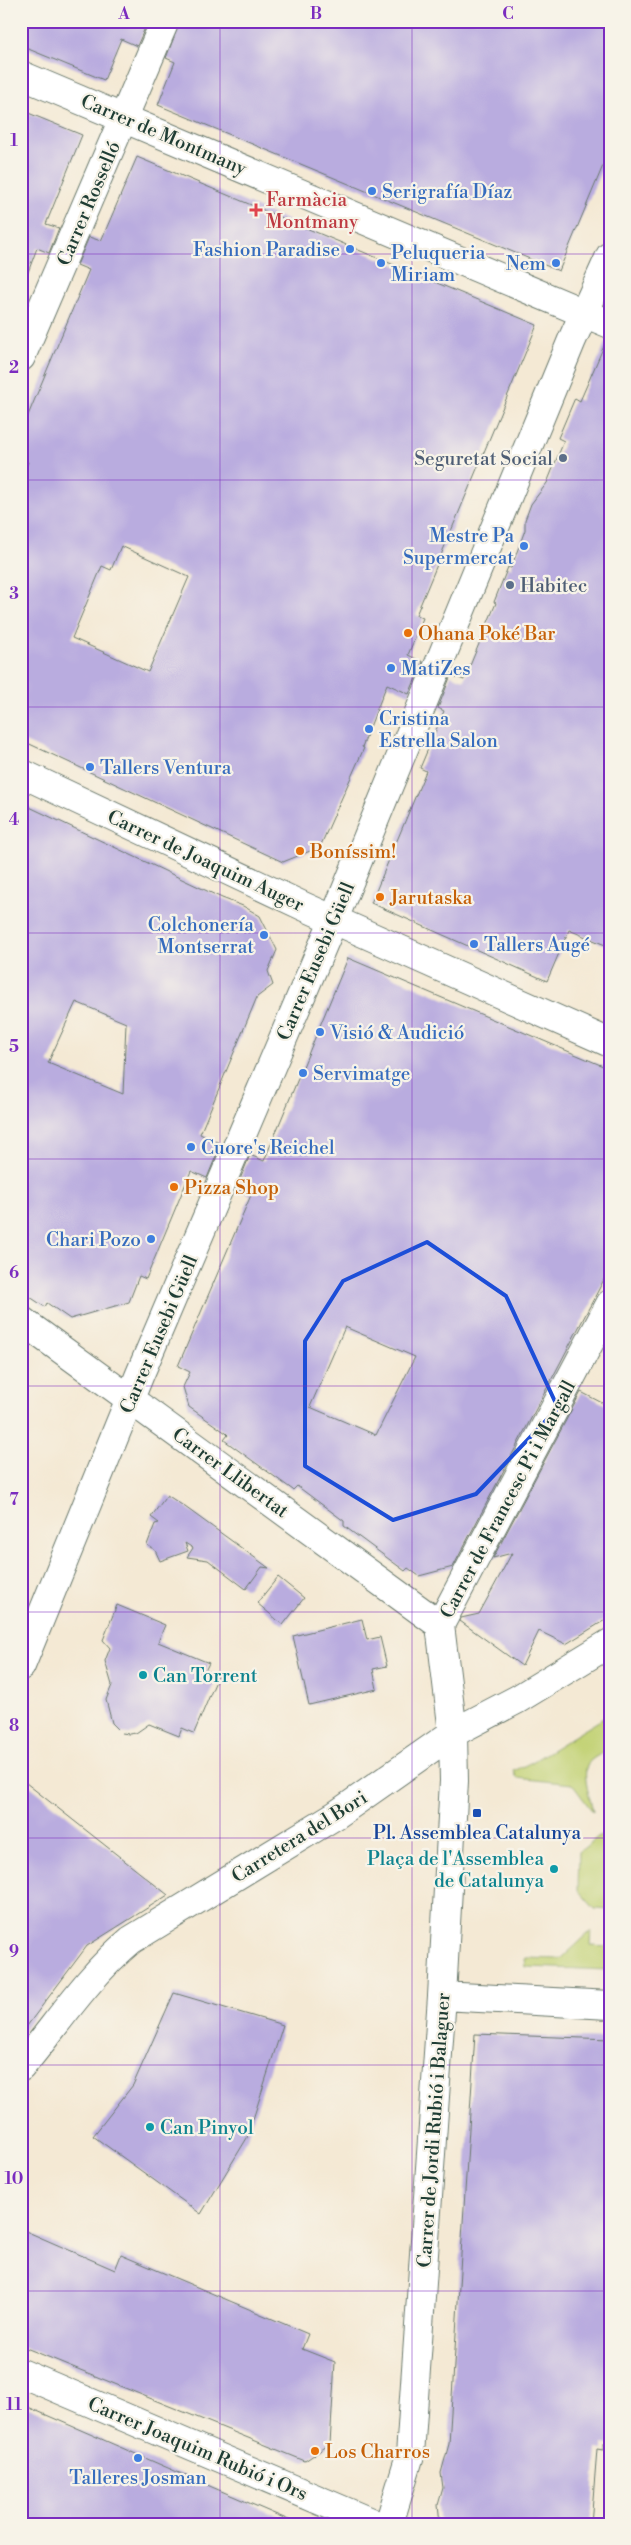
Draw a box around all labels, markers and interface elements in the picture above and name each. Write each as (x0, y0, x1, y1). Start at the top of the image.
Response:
text: A (117, 4, 130, 24)
text: B (310, 4, 322, 24)
text: C (502, 4, 514, 24)
street label: Carrer de Montmany (77, 89, 251, 181)
text: 1 (10, 131, 18, 151)
street label: Carrer Rosselló (52, 138, 126, 269)
place label: Serigrafía Díaz (382, 180, 512, 204)
marker: Serigrafía Díaz (366, 185, 378, 197)
place label: Farmàcia Montmany (266, 188, 359, 234)
marker: Farmàcia Montmany (250, 204, 262, 216)
place label: Fashion Paradise (193, 238, 340, 262)
place label: Peluqueria Miriam (391, 241, 486, 287)
marker: Fashion Paradise (344, 243, 356, 255)
place label: Nem (506, 252, 546, 276)
marker: Peluqueria Miriam (375, 257, 387, 269)
marker: Nem (550, 257, 562, 269)
text: 2 (9, 358, 19, 378)
place label: Seguretat Social (414, 447, 553, 471)
marker: Seguretat Social (557, 452, 569, 464)
place label: Mestre Pa Supermercat (403, 524, 514, 570)
marker: Mestre Pa Supermercat (518, 540, 530, 552)
place label: Habitec (520, 574, 587, 598)
marker: Habitec (504, 579, 516, 591)
text: 3 (9, 584, 19, 604)
place label: Ohana Poké Bar (418, 622, 556, 646)
marker: Ohana Poké Bar (402, 627, 414, 639)
place label: MatiZes (401, 657, 471, 681)
marker: MatiZes (385, 662, 397, 674)
place label: Cristina Estrella Salon (379, 707, 498, 753)
marker: Cristina Estrella Salon (363, 723, 375, 735)
place label: Tallers Ventura (100, 756, 232, 780)
marker: Tallers Ventura (84, 761, 96, 773)
street label: Carrer de Joaquim Auger (103, 805, 308, 917)
text: 4 (9, 810, 20, 830)
place label: Boníssim! (309, 840, 396, 864)
marker: Boníssim! (294, 845, 306, 857)
street label: Carrer Eusebi Güell (272, 878, 360, 1044)
place label: Jarutaska (389, 886, 473, 910)
marker: Jarutaska (374, 891, 386, 903)
place label: Colchonería Montserrat (148, 913, 254, 959)
marker: Colchonería Montserrat (258, 929, 270, 941)
place label: Tallers Augé (484, 933, 590, 957)
marker: Tallers Augé (468, 938, 480, 950)
place label: Visió & Audició (329, 1021, 464, 1045)
marker: Visió & Audició (314, 1026, 326, 1038)
text: 5 (9, 1037, 19, 1057)
place label: Servimatge (313, 1062, 410, 1086)
marker: Servimatge (297, 1067, 309, 1079)
place label: Cuore's Reichel (201, 1136, 335, 1160)
marker: Cuore's Reichel (185, 1141, 197, 1153)
place label: Pizza Shop (184, 1176, 279, 1200)
marker: Pizza Shop (168, 1181, 180, 1193)
place label: Chari Pozo (46, 1228, 141, 1252)
marker: Chari Pozo (145, 1233, 157, 1245)
street label: Carrer Eusebi Güell (115, 1251, 203, 1417)
text: 6 (9, 1263, 19, 1283)
street label: Carrer de Francesc Pi i Margall (435, 1376, 581, 1623)
street label: Carrer Llibertat (168, 1423, 294, 1523)
text: 7 (9, 1490, 19, 1510)
place label: Can Torrent (153, 1664, 258, 1688)
marker: Can Torrent (137, 1669, 149, 1681)
text: 8 (9, 1716, 19, 1736)
street label: Carretera del Bori (227, 1785, 372, 1888)
marker: Pl. Assemblea Catalunya (471, 1807, 483, 1819)
place label: Pl. Assemblea Catalunya (373, 1821, 581, 1845)
place label: Plaça de l'Assemblea de Catalunya (367, 1847, 544, 1893)
marker: Plaça de l'Assemblea de Catalunya (548, 1863, 560, 1875)
text: 9 (9, 1942, 19, 1962)
street label: Carrer de Jordi Rubió i Balaguer (412, 1992, 456, 2268)
place label: Can Pinyol (160, 2116, 254, 2140)
marker: Can Pinyol (144, 2121, 156, 2133)
text: 10 (5, 2169, 23, 2189)
street label: Carrer Joaquim Rubió i Ors (84, 2392, 311, 2506)
text: 11 (6, 2395, 22, 2415)
place label: Los Charros (325, 2440, 430, 2464)
marker: Los Charros (309, 2445, 321, 2457)
marker: Talleres Josman (132, 2452, 144, 2464)
place label: Talleres Josman (69, 2466, 207, 2490)

